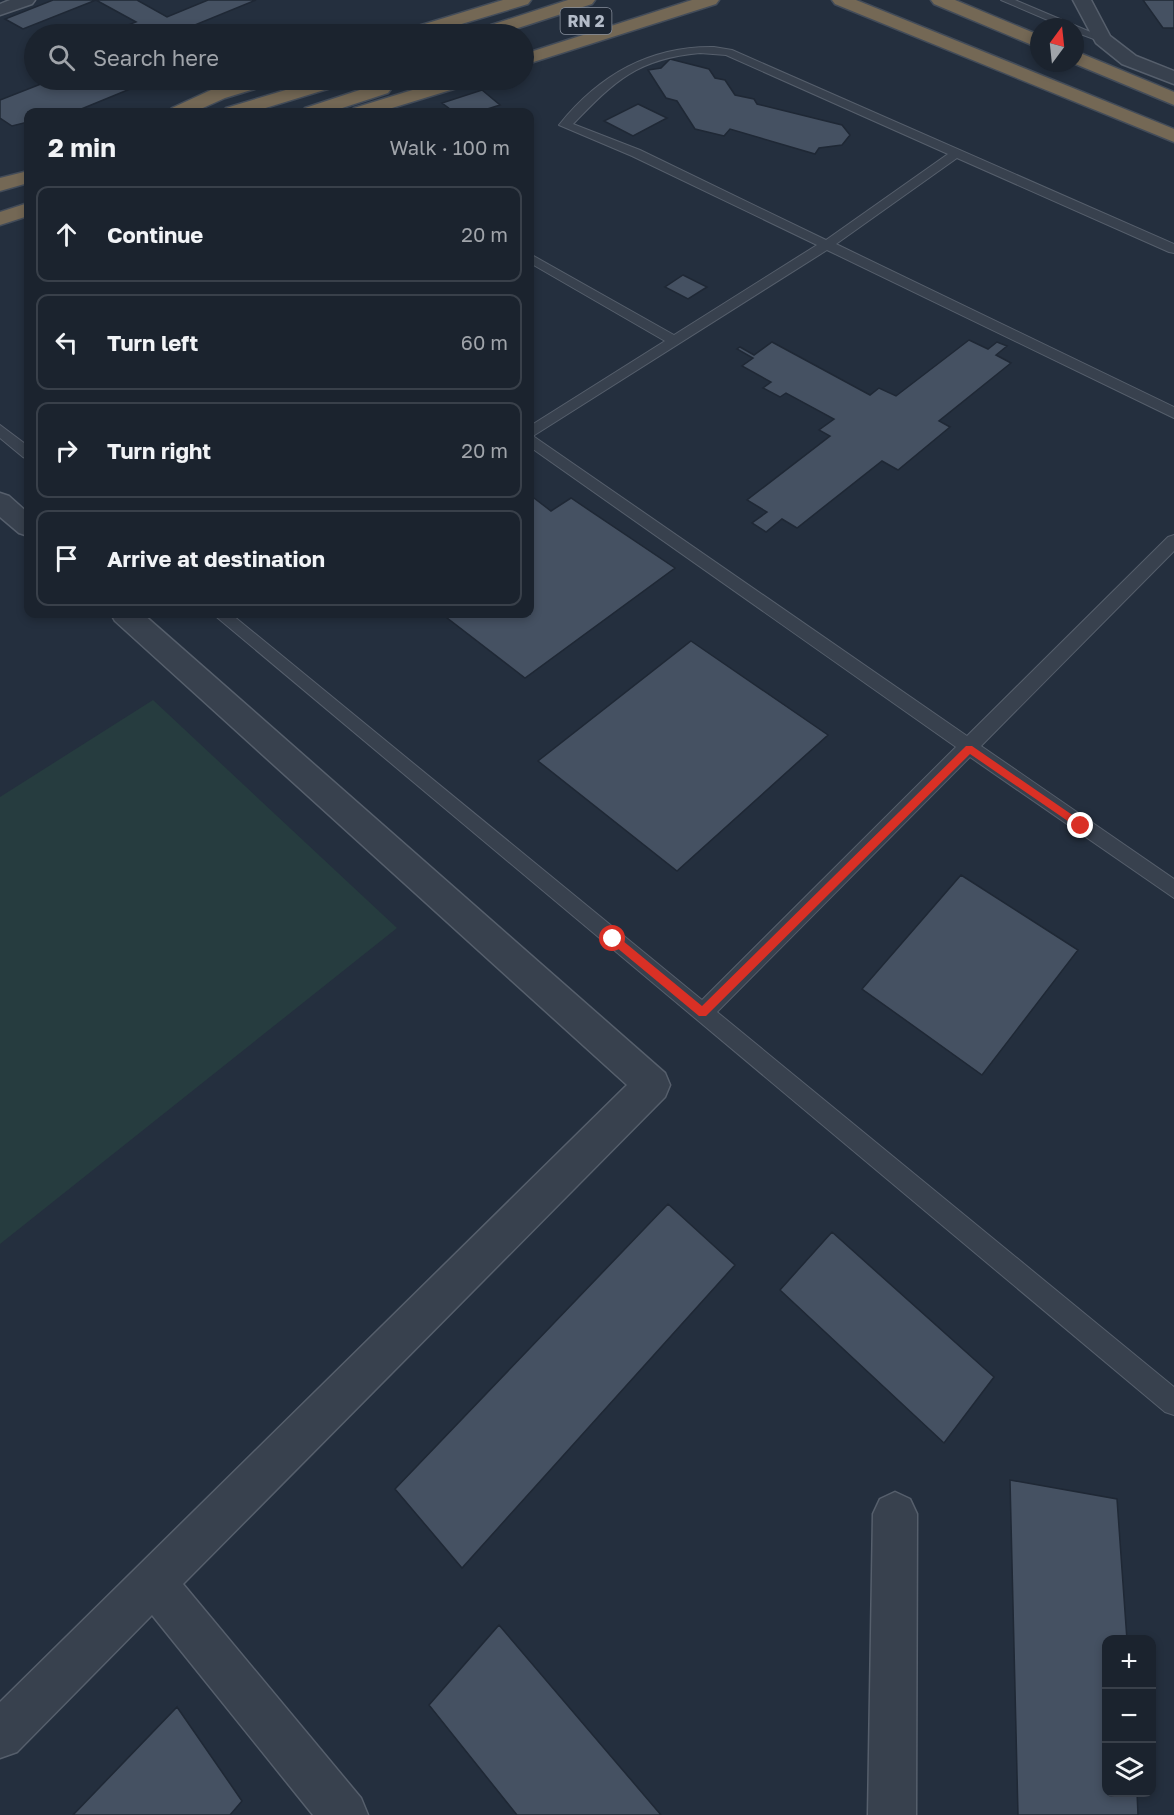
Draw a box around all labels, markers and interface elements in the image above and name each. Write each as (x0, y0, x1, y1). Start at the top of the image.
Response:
road number: RN 2 (560, 8, 612, 34)
north arrow (1030, 18, 1084, 72)
search box (24, 24, 534, 90)
icon: search (45, 41, 78, 74)
text: Search here (93, 44, 219, 71)
text: 2 min (48, 132, 116, 163)
text: Walk · 100 m (389, 135, 510, 159)
icon: ahead (50, 218, 83, 251)
text: Continue (107, 221, 203, 248)
text: 20 m (461, 222, 508, 246)
icon: left (50, 326, 83, 359)
text: Turn left (107, 329, 198, 356)
text: 60 m (461, 330, 508, 354)
icon: right (50, 434, 83, 467)
text: Turn right (107, 437, 211, 464)
text: 20 m (461, 438, 508, 462)
icon: arrive (50, 542, 83, 575)
text: Arrive at destination (107, 545, 325, 572)
route end (1067, 812, 1093, 838)
route start (599, 925, 625, 951)
map controls (1102, 1635, 1156, 1797)
button: + (1102, 1635, 1156, 1689)
button: − (1102, 1689, 1156, 1743)
button: layers (1102, 1743, 1156, 1797)

